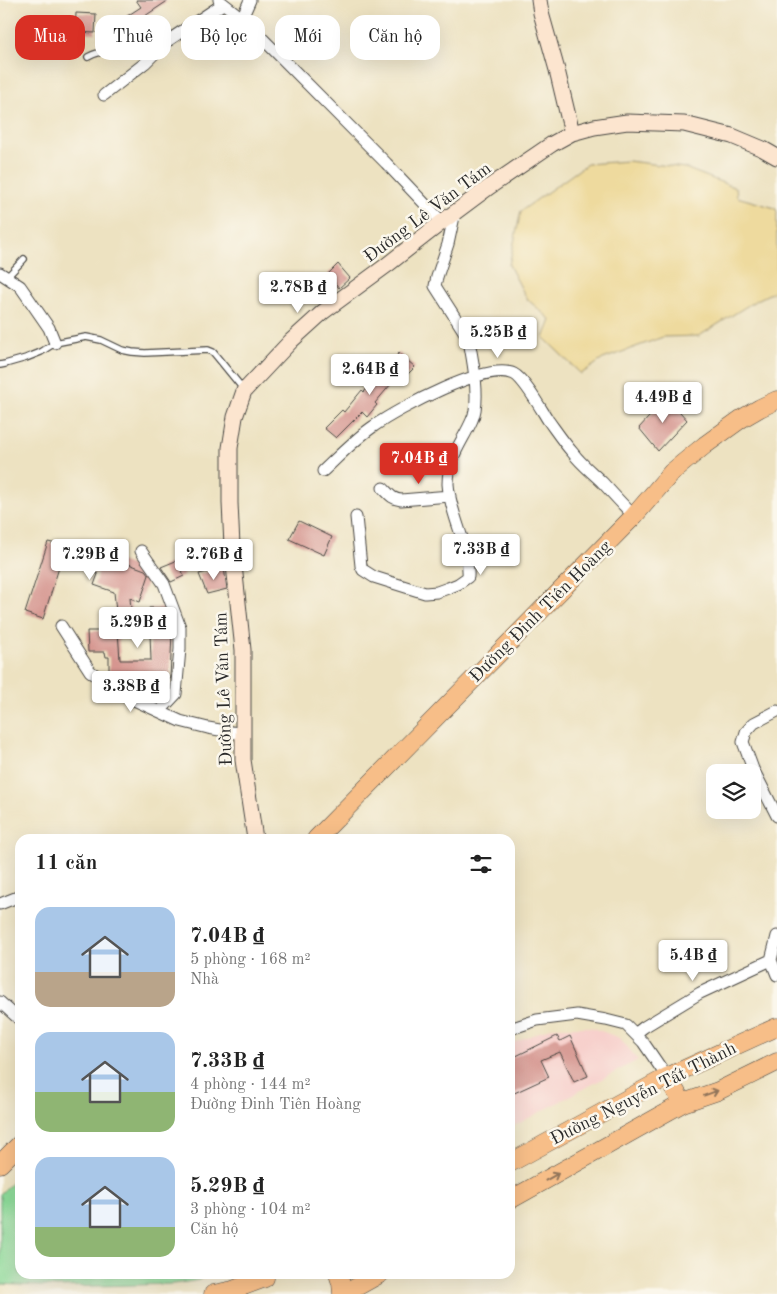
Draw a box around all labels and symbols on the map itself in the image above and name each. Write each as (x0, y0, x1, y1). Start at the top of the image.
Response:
street label: Đường Lê Văn Tám (361, 159, 494, 266)
pin: 2.78B ₫ (252, 272, 344, 314)
pin: 5.25B ₫ (452, 316, 544, 359)
pin: 2.64B ₫ (324, 354, 416, 396)
pin: 4.49B ₫ (617, 382, 709, 424)
pin: 7.04B ₫ (373, 442, 465, 485)
pin: 7.33B ₫ (435, 534, 527, 576)
street label: Đường Đinh Tiên Hoàng (466, 537, 615, 686)
pin: 7.29B ₫ (44, 538, 136, 581)
pin: 2.76B ₫ (168, 538, 260, 581)
pin: 5.29B ₫ (92, 606, 184, 649)
street label: Đường Lê Văn Tám (212, 612, 236, 766)
pin: 3.38B ₫ (85, 670, 177, 713)
pin: 5.4B ₫ (652, 940, 734, 982)
street label: Đường Nguyễn Tất Thành (547, 1037, 739, 1149)
one-way arrow (703, 1088, 719, 1097)
one-way arrow (545, 1171, 559, 1181)

